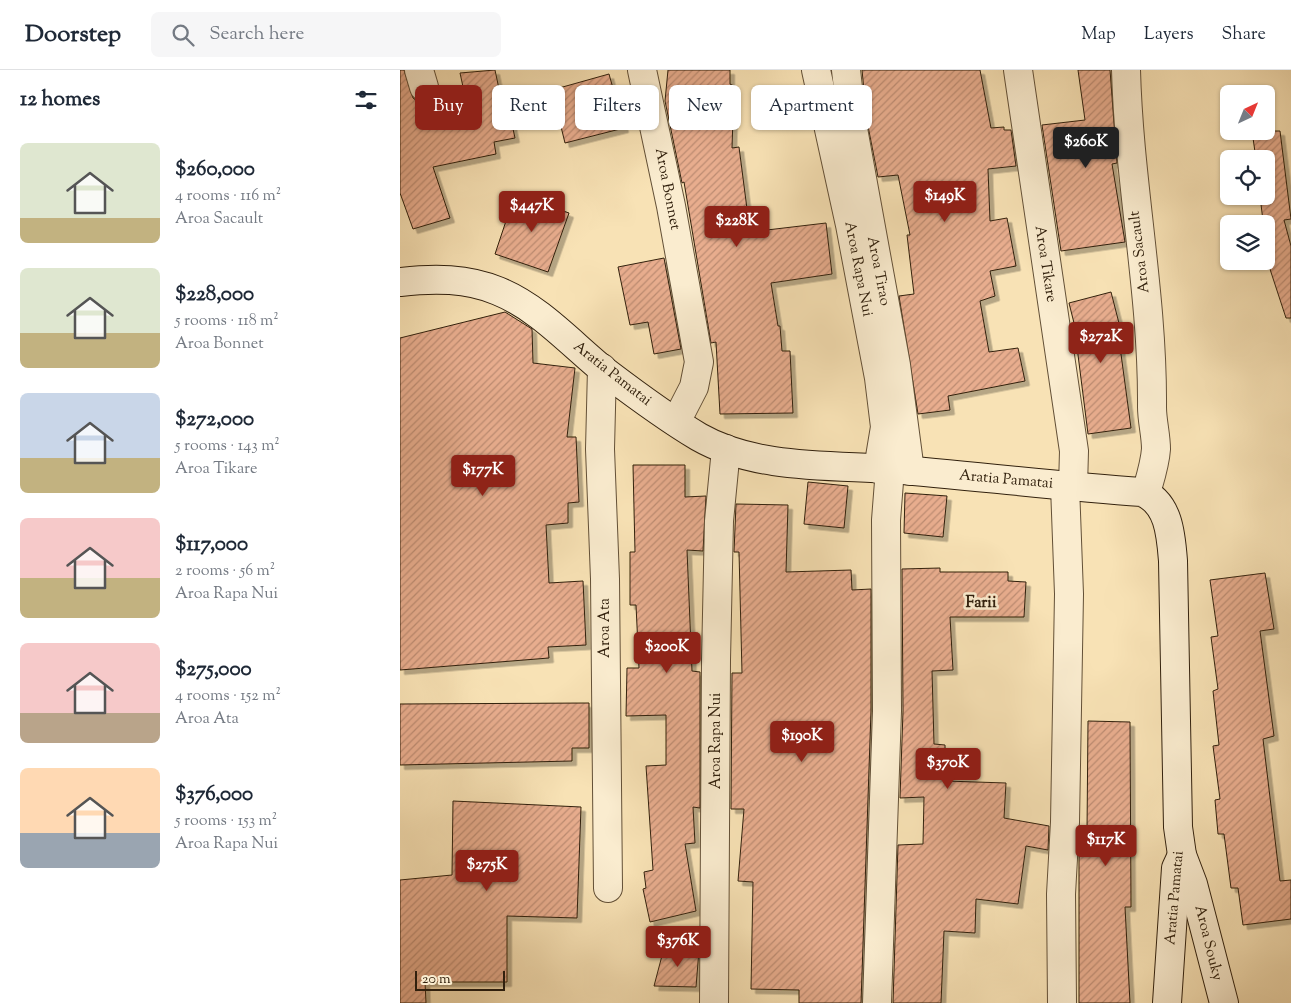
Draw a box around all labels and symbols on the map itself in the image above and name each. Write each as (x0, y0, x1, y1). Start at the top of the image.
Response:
north arrow (1220, 85, 1275, 140)
pin: $260K (1051, 126, 1121, 169)
street label: Aroa Bonnet (649, 146, 685, 232)
pin: $149K (910, 180, 980, 223)
pin: $447K (497, 190, 567, 233)
pin: $228K (702, 206, 772, 248)
street label: Aroa Sacault (1125, 210, 1155, 294)
street label: Aroa Rapa Nui (838, 220, 878, 318)
street label: Aroa Tikare (1029, 224, 1061, 304)
street label: Aroa Tirao (861, 234, 895, 308)
pin: $272K (1066, 322, 1136, 364)
street label: Aratia Pamatai (568, 337, 656, 411)
pin: $177K (448, 454, 518, 497)
street label: Aratia Pamatai (958, 465, 1054, 495)
district label: Farii (966, 592, 997, 615)
street label: Aroa Ata (595, 598, 616, 658)
pin: $200K (632, 632, 702, 674)
street label: Aroa Rapa Nui (706, 693, 727, 789)
pin: $190K (767, 720, 837, 763)
pin: $370K (913, 748, 983, 790)
pin: $117K (1071, 824, 1141, 867)
pin: $275K (452, 850, 522, 892)
street label: Aratia Pamatai (1160, 850, 1190, 946)
street label: Aroa Souky (1189, 903, 1228, 983)
pin: $376K (643, 926, 713, 968)
scale bar (415, 968, 505, 991)

